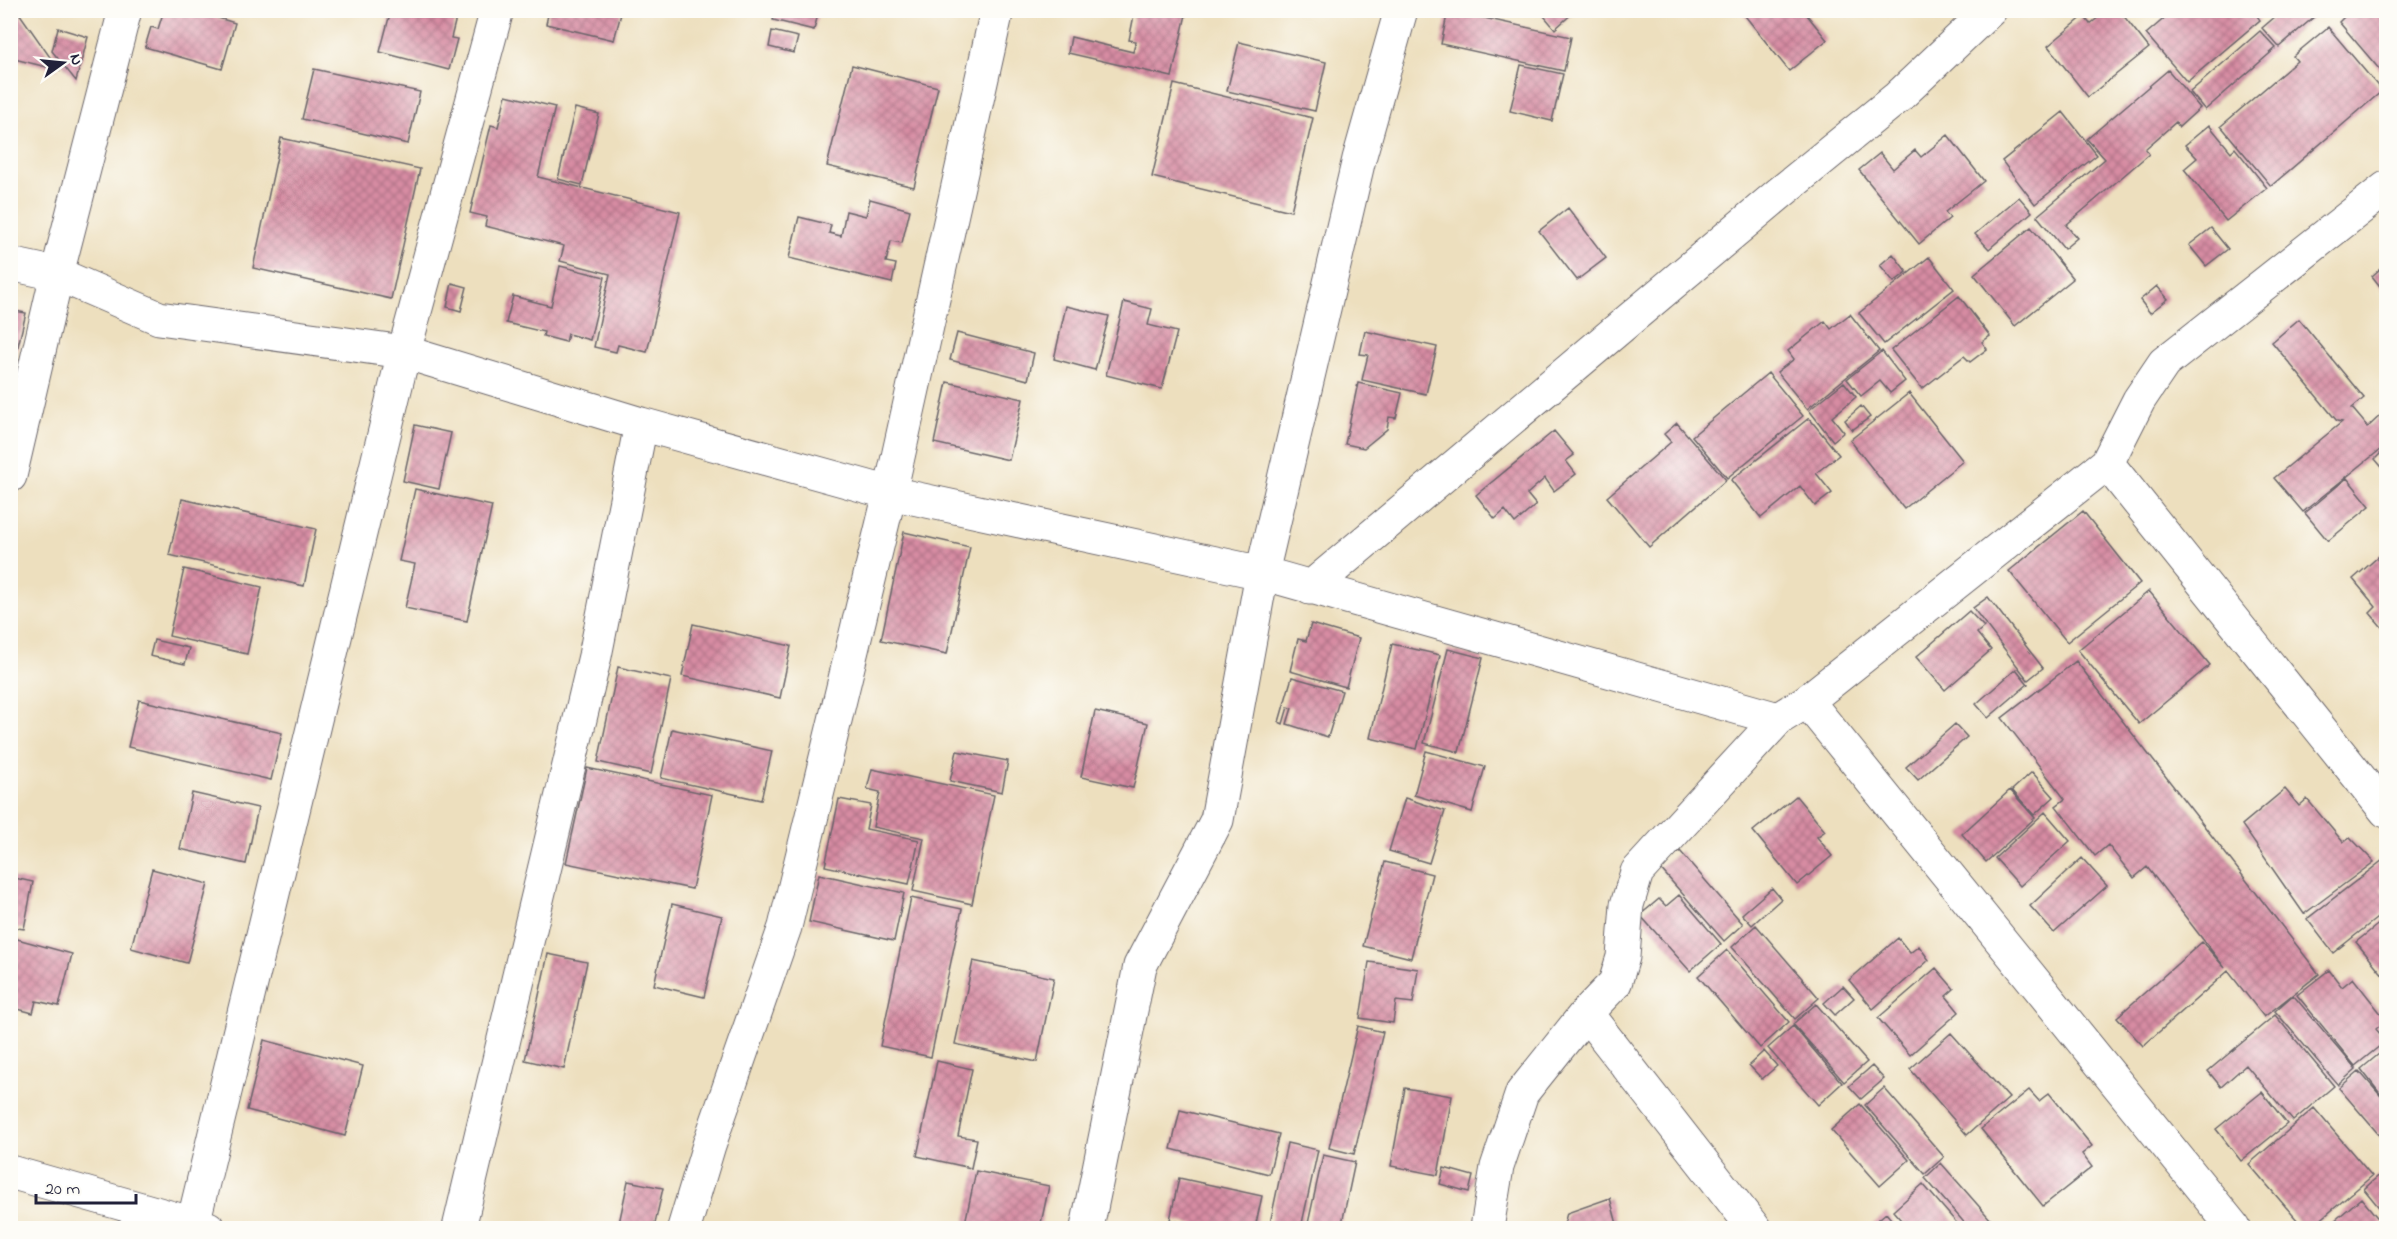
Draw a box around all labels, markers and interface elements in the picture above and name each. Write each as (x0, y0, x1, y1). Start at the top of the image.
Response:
north arrow (33, 33, 93, 93)
text: N (63, 51, 89, 68)
scale bar (36, 1167, 136, 1205)
text: 20 m (45, 1177, 80, 1203)

